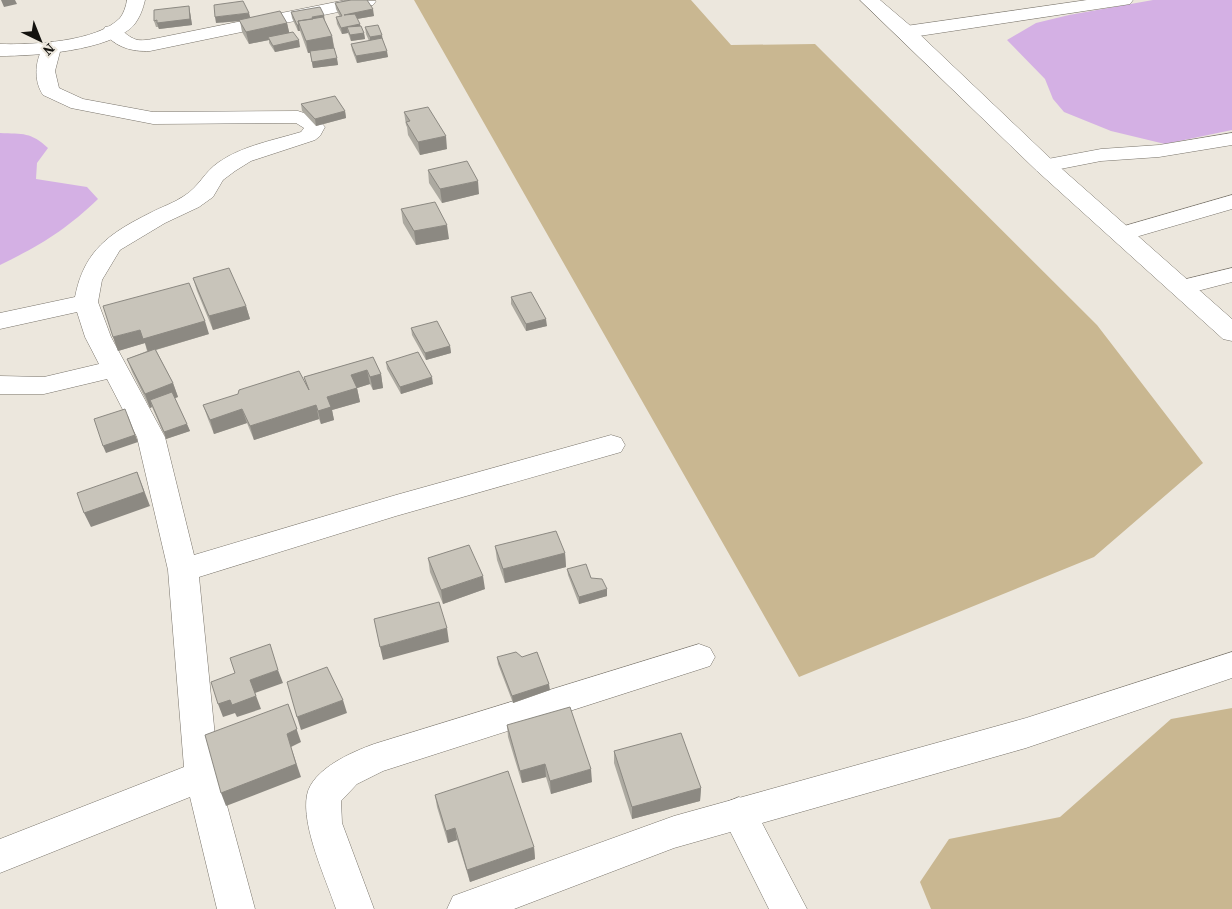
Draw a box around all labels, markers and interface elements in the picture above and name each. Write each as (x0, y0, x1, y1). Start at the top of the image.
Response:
north arrow (15, 15, 65, 65)
text: N (38, 39, 59, 60)

